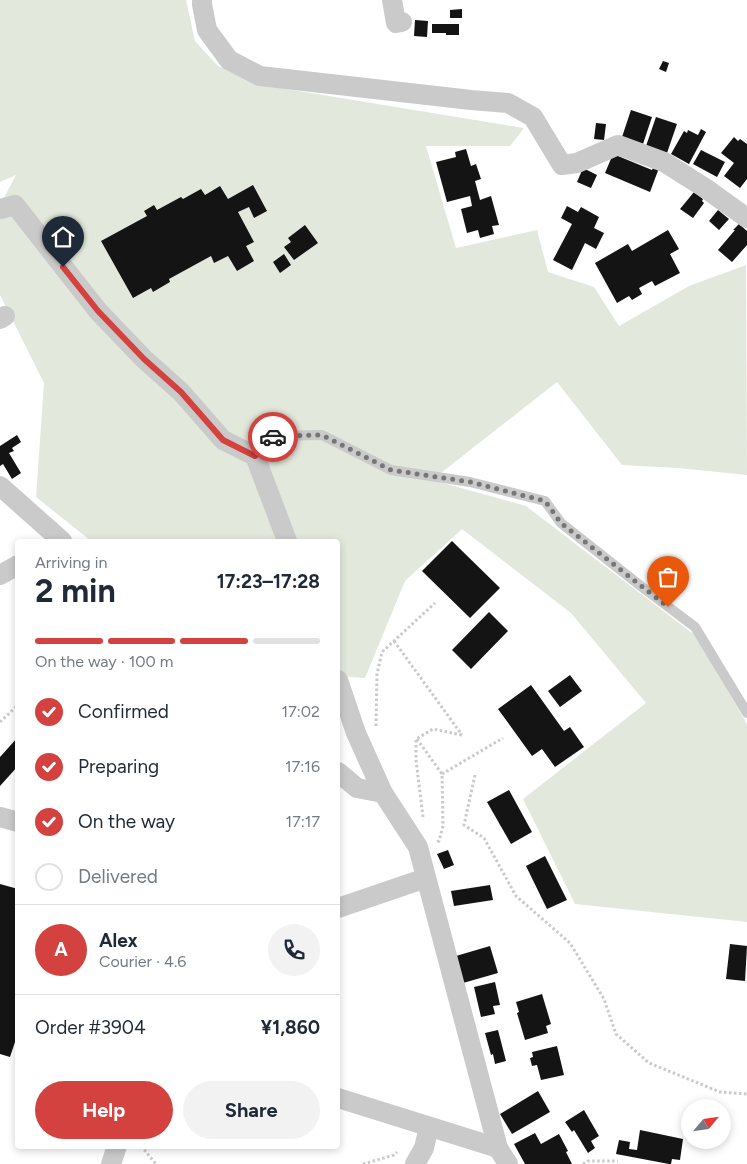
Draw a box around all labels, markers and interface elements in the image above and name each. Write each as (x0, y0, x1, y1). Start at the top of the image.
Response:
pin (42, 216, 84, 267)
icon: home (49, 223, 77, 251)
courier (248, 412, 298, 462)
icon: car (259, 423, 287, 451)
text: Arriving in (35, 553, 107, 572)
pin (647, 556, 689, 607)
icon: bag (654, 563, 682, 591)
text: 17:23–17:28 (217, 570, 320, 593)
text: 2 min (35, 572, 116, 610)
text: On the way · 100 m (35, 652, 173, 671)
icon: check (35, 698, 63, 726)
text: Confirmed (78, 700, 169, 723)
text: 17:02 (282, 702, 320, 721)
icon: check (35, 753, 63, 781)
text: Preparing (78, 755, 159, 778)
text: 17:16 (285, 757, 320, 776)
icon: check (35, 808, 63, 836)
text: On the way (78, 810, 175, 833)
text: 17:17 (286, 812, 320, 831)
text: Delivered (78, 865, 158, 888)
button: phone (268, 924, 320, 976)
text: Alex (99, 929, 138, 952)
text: A (54, 938, 68, 961)
text: Courier · 4.6 (99, 952, 186, 971)
text: Order #3904 (35, 1016, 146, 1039)
text: ¥1,860 (261, 1016, 320, 1039)
button: Help (35, 1081, 173, 1139)
button: Share (183, 1081, 320, 1139)
north arrow (681, 1099, 731, 1149)
map controls (681, 1099, 731, 1149)

